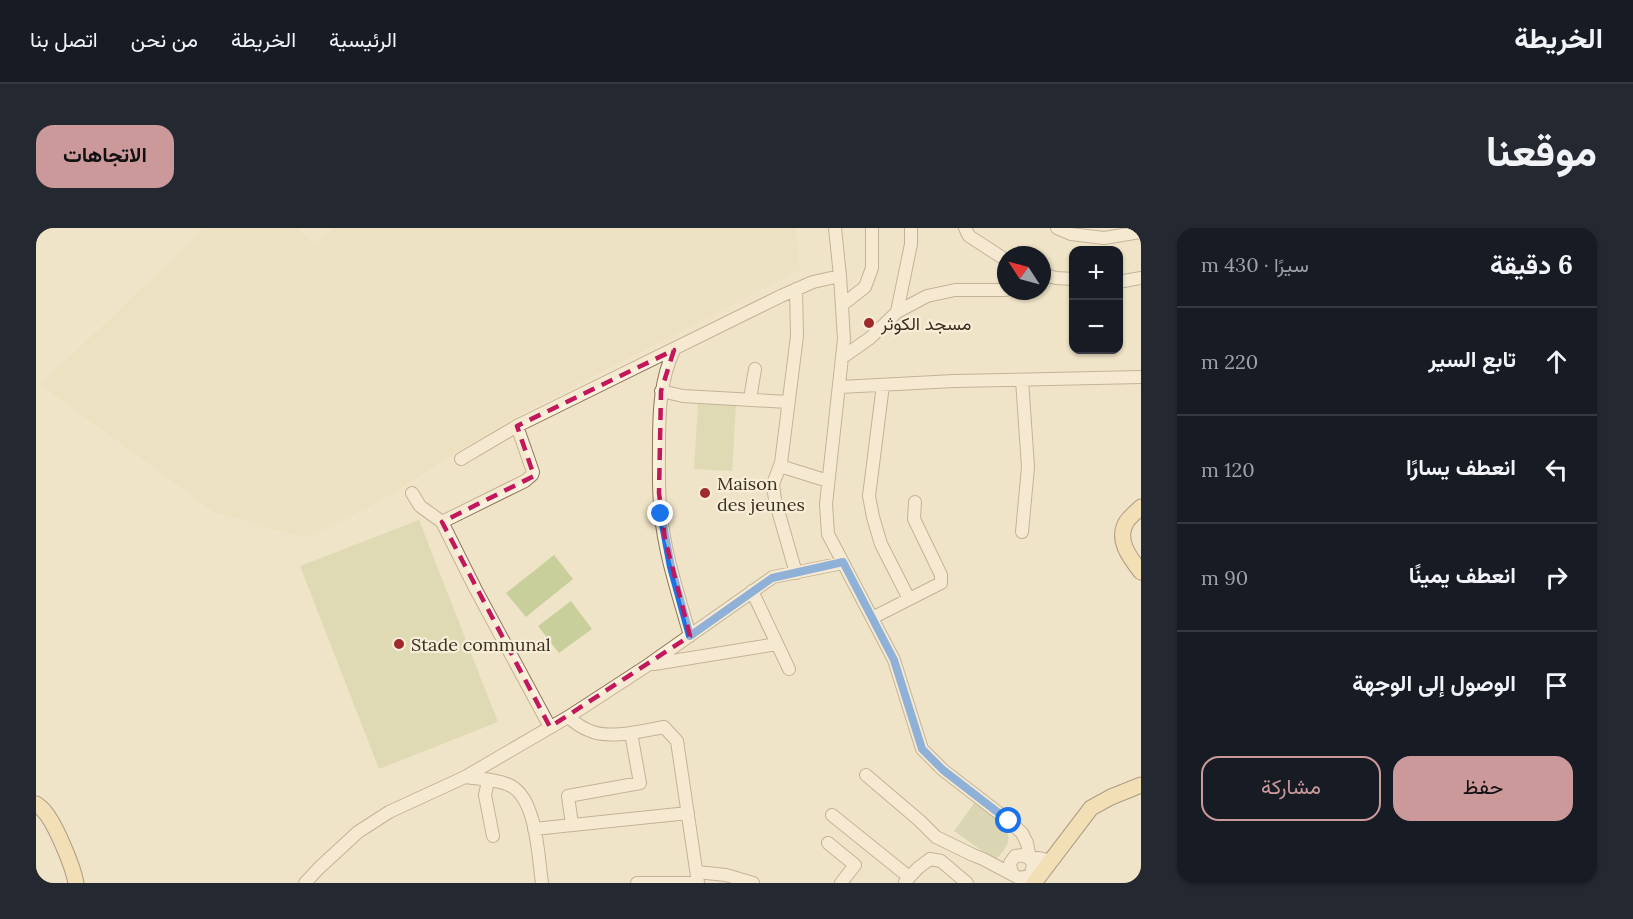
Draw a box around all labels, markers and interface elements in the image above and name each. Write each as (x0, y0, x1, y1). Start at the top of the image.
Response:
text: الخريطة (1514, 20, 1603, 56)
text: اتصل بنا (30, 26, 98, 53)
text: من نحن (131, 26, 198, 53)
text: الخريطة (231, 26, 296, 53)
text: الرئيسية (329, 26, 397, 53)
text: موقعنا (1486, 124, 1597, 178)
button: الاتجاهات (36, 125, 174, 188)
north arrow (997, 246, 1051, 300)
map controls (1069, 246, 1123, 354)
button: + (1069, 246, 1123, 300)
text: 6 دقيقة (1490, 248, 1573, 281)
text: سيرًا · 430 m (1201, 252, 1309, 277)
button: − (1069, 300, 1123, 354)
place label: مسجد الكوثر (880, 312, 971, 335)
marker: مسجد الكوثر (862, 316, 876, 330)
text: تابع السير (1428, 345, 1516, 373)
icon: ahead (1540, 345, 1573, 378)
text: 220 m (1201, 349, 1258, 374)
text: انعطف يسارًا (1406, 453, 1516, 481)
icon: left (1540, 453, 1573, 486)
text: 120 m (1201, 457, 1255, 482)
place label: Maison des jeunes (717, 472, 805, 516)
marker: Maison des jeunes (698, 486, 712, 500)
route end (647, 500, 673, 526)
text: انعطف يمينًا (1409, 561, 1516, 589)
icon: right (1540, 561, 1573, 594)
text: 90 m (1201, 565, 1248, 590)
place label: Stade communal (411, 633, 551, 656)
marker: Stade communal (392, 637, 406, 651)
text: الوصول إلى الوجهة (1352, 669, 1516, 697)
icon: arrive (1540, 669, 1573, 702)
button: مشاركة (1201, 756, 1381, 821)
button: حفظ (1393, 756, 1573, 821)
route start (995, 807, 1021, 833)

